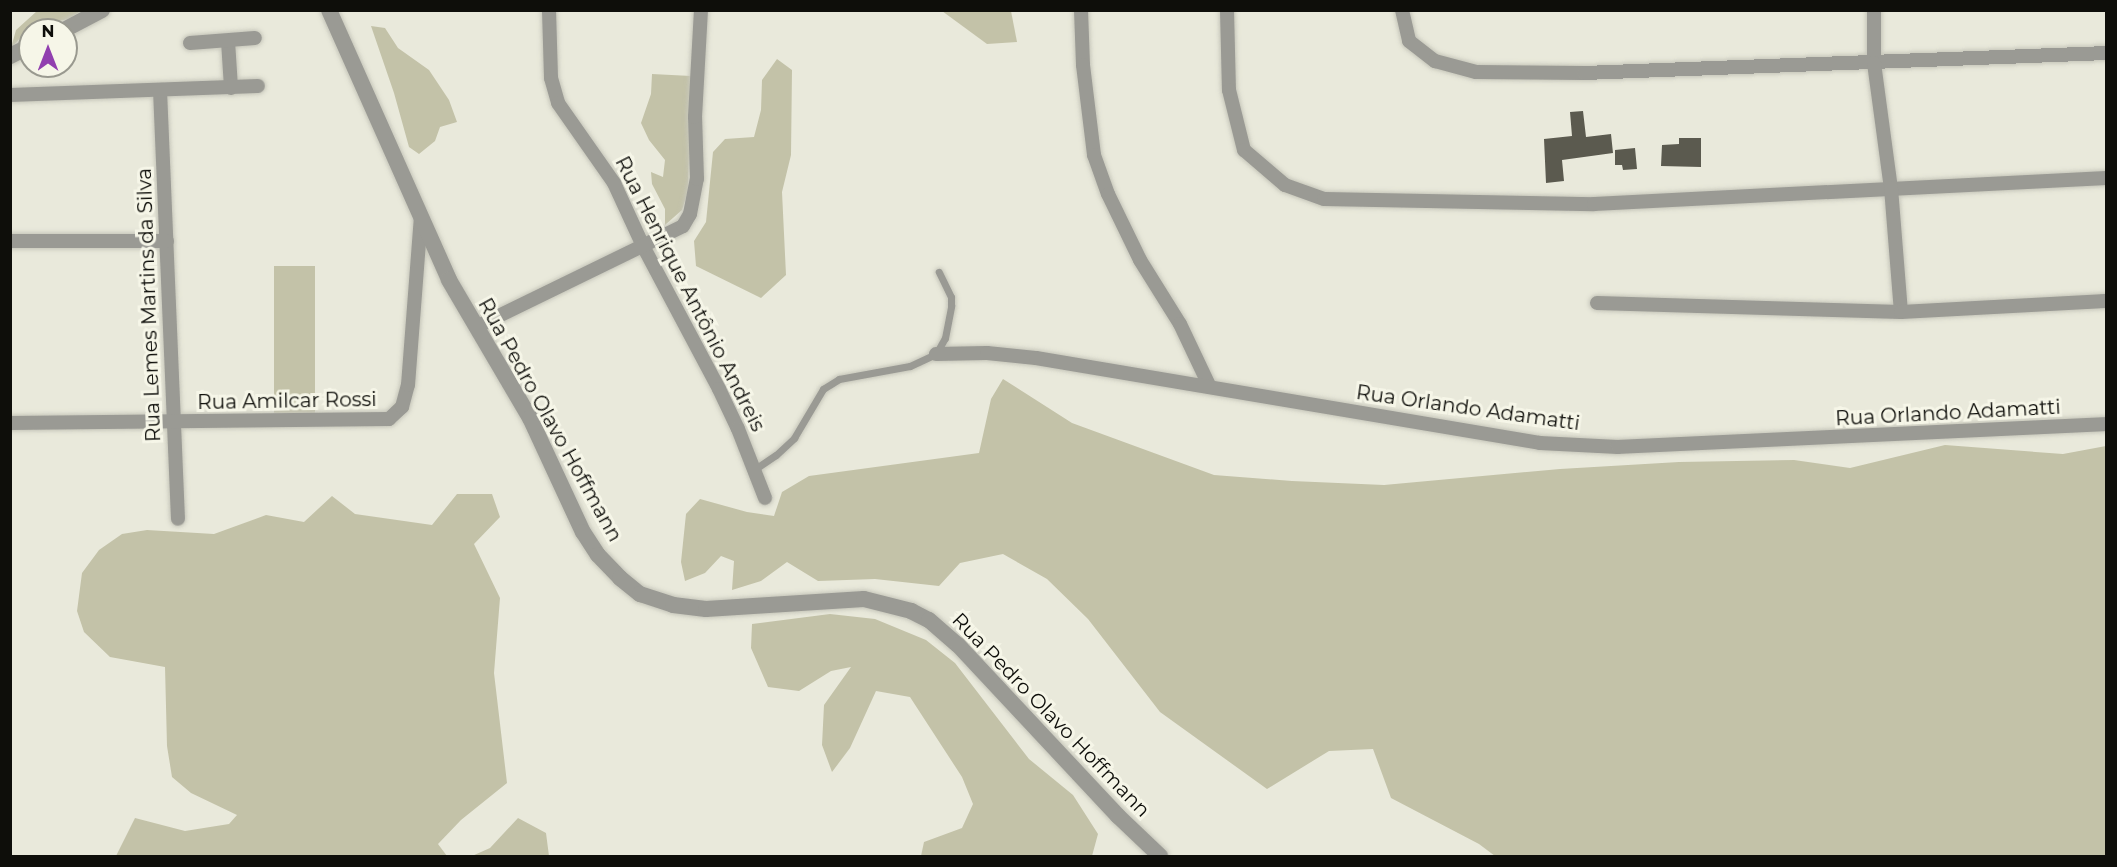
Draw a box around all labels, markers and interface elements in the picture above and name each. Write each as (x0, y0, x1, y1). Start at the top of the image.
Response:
north arrow (18, 18, 78, 78)
text: N (42, 22, 54, 41)
street label: Rua Henrique Antônio Andreis (610, 152, 770, 436)
street label: Rua Lemes Martins da Silva (132, 168, 166, 442)
street label: Rua Pedro Olavo Hoffmann (473, 294, 627, 546)
street label: Rua Orlando Adamatti (1355, 380, 1581, 436)
street label: Rua Amilcar Rossi (197, 387, 377, 415)
street label: Rua Orlando Adamatti (1835, 395, 2061, 431)
street label: Rua Pedro Olavo Hoffmann (947, 608, 1155, 822)

